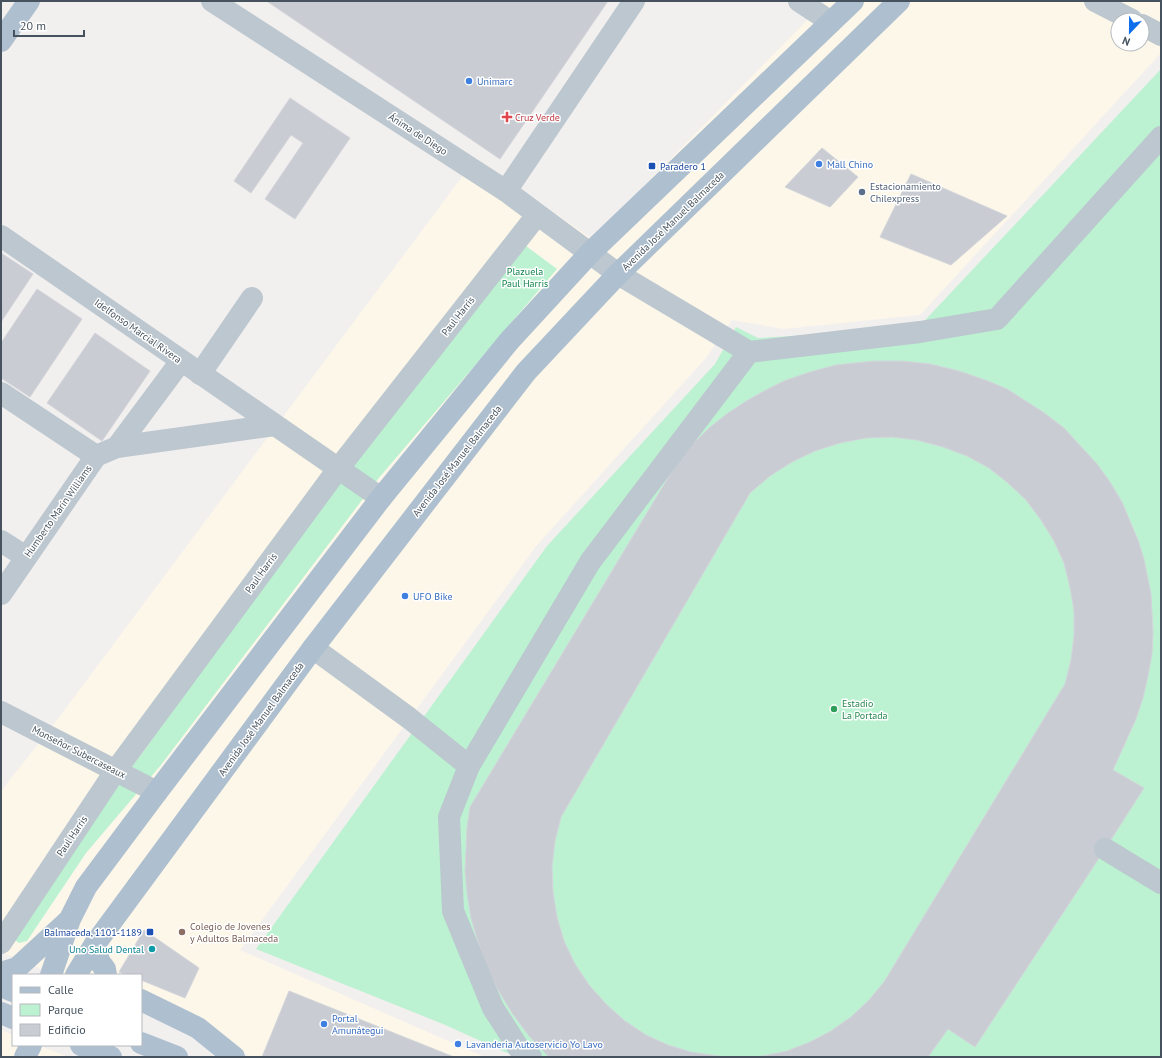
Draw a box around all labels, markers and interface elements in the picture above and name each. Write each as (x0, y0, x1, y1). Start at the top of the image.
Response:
scale bar (14, 12, 84, 38)
north arrow (1110, 12, 1150, 52)
text: 20 m (20, 18, 46, 33)
text: N (1120, 33, 1132, 49)
place label: Unimarc (477, 75, 513, 88)
marker: Unimarc (464, 76, 474, 86)
street label: Ánima de Diego (386, 110, 450, 158)
place label: Cruz Verde (515, 111, 560, 124)
marker: Cruz Verde (502, 112, 512, 122)
place label: Mall Chino (827, 158, 873, 171)
marker: Mall Chino (814, 159, 824, 169)
place label: Paradero 1 (660, 160, 706, 173)
marker: Paradero 1 (647, 161, 657, 171)
street label: Avenida José Manuel Balmaceda (619, 169, 727, 273)
place label: Estacionamiento Chilexpress (870, 180, 941, 205)
marker: Estacionamiento Chilexpress (857, 187, 867, 197)
park label: Plazuela Paul Harris (502, 265, 548, 290)
street label: Paul Harris (439, 294, 477, 338)
street label: Idelfonso Marcial Rivera (92, 296, 184, 366)
street label: Avenida José Manuel Balmaceda (410, 403, 504, 519)
street label: Humberto Marín Williams (21, 462, 95, 560)
street label: Paul Harris (242, 550, 280, 596)
place label: UFO Bike (413, 590, 452, 603)
marker: UFO Bike (400, 591, 410, 601)
street label: Avenida José Manuel Balmaceda (215, 660, 307, 778)
place label: Estadio La Portada (842, 697, 888, 722)
marker: Estadio La Portada (829, 704, 839, 714)
street label: Monseñor Subercaseaux (30, 723, 128, 781)
street label: Paul Harris (54, 813, 90, 859)
place label: Colegio de Jovenes y Adultos Balmaceda (190, 920, 278, 945)
place label: Balmaceda, 1101-1189 (44, 926, 142, 939)
marker: Balmaceda, 1101-1189 (145, 927, 155, 937)
marker: Colegio de Jovenes y Adultos Balmaceda (177, 927, 187, 937)
place label: Uno Salud Dental (69, 943, 144, 956)
marker: Uno Salud Dental (147, 944, 157, 954)
legend (12, 974, 142, 1046)
text: Calle (48, 982, 74, 997)
text: Parque (48, 1002, 83, 1017)
place label: Portal Amunátegui (332, 1012, 383, 1037)
marker: Portal Amunátegui (319, 1019, 329, 1029)
text: Edificio (48, 1022, 86, 1037)
place label: Lavanderia Autoservicio Yo Lavo (466, 1038, 603, 1051)
marker: Lavanderia Autoservicio Yo Lavo (453, 1039, 463, 1049)

